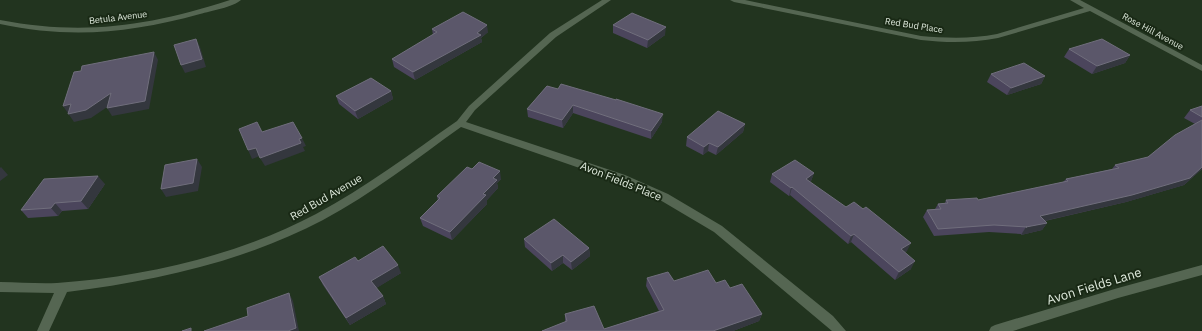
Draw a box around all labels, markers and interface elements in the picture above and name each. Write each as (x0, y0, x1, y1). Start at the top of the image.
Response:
street label: Betula Avenue (88, 8, 148, 26)
street label: Rose Hill Avenue (1121, 10, 1186, 52)
street label: Red Bud Place (884, 15, 944, 35)
street label: Avon Fields Place (578, 158, 664, 204)
street label: Red Bud Avenue (287, 171, 365, 223)
street label: Avon Fields Lane (1045, 264, 1143, 308)

